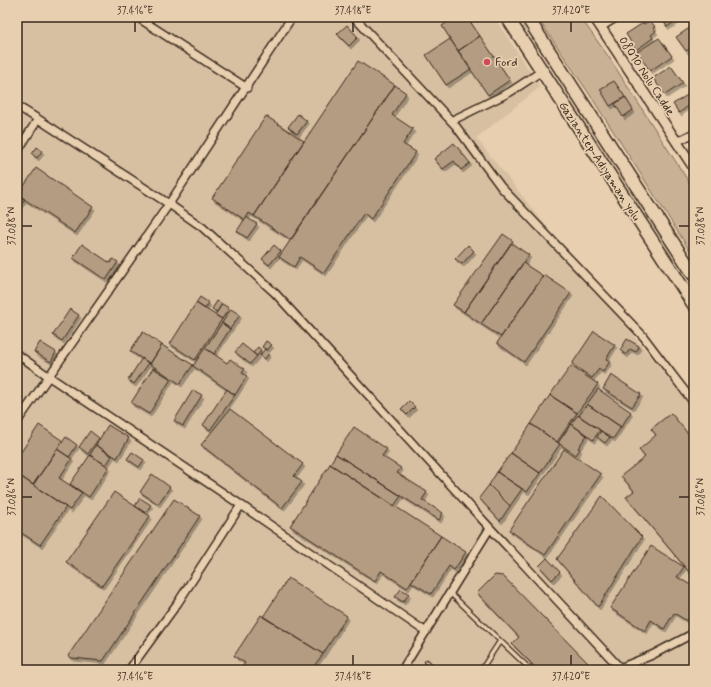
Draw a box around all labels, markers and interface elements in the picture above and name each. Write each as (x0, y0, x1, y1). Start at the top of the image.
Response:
text: 37.416°E (117, 4, 153, 18)
text: 37.418°E (335, 4, 371, 18)
text: 37.420°E (552, 4, 590, 18)
street label: 08010 Nolu Cadde (615, 34, 678, 119)
place label: Ford (495, 55, 517, 71)
marker: Ford (482, 57, 492, 67)
street label: Gaziantep-Adıyaman yolu (554, 99, 644, 225)
text: 37.088°N (5, 206, 19, 245)
text: 37.088°N (694, 206, 708, 245)
text: 37.086°N (5, 478, 19, 516)
text: 37.086°N (694, 478, 708, 516)
text: 37.416°E (117, 670, 153, 684)
text: 37.418°E (335, 670, 371, 684)
text: 37.420°E (552, 670, 590, 684)

